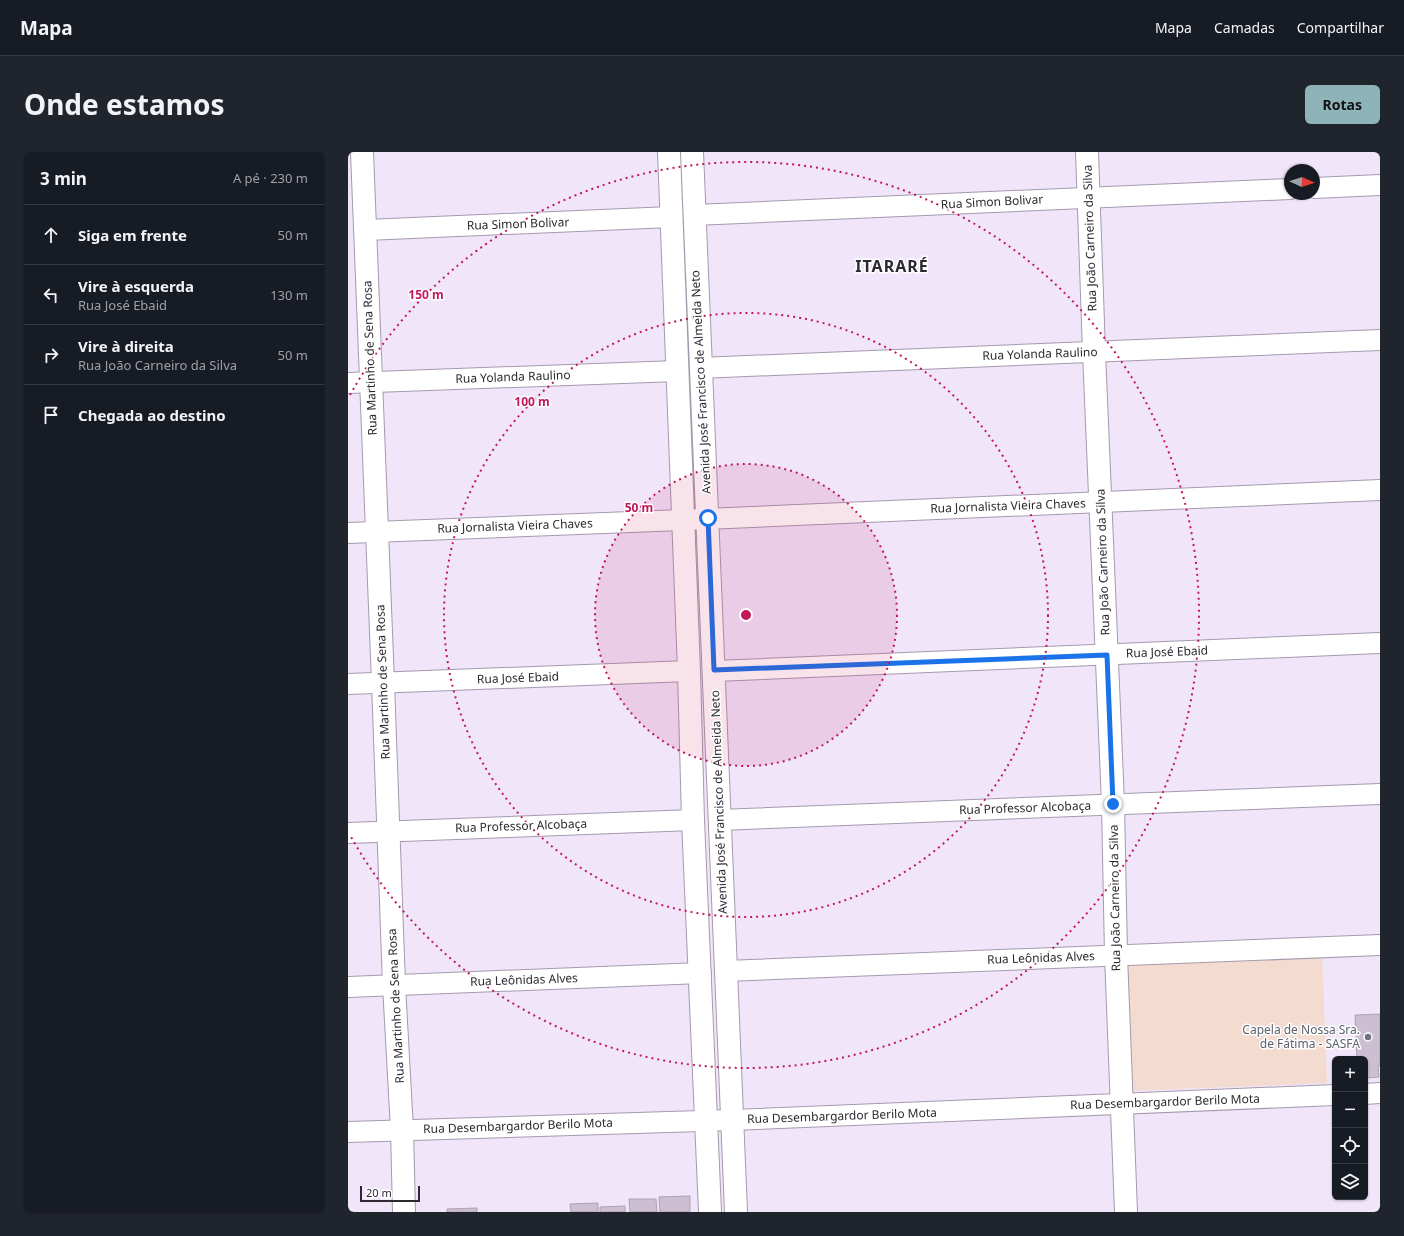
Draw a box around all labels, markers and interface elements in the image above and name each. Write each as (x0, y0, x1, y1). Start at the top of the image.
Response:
text: Mapa (20, 15, 73, 41)
text: Mapa (1155, 18, 1192, 37)
text: Camadas (1214, 18, 1275, 37)
text: Compartilhar (1297, 18, 1384, 37)
text: Onde estamos (24, 85, 225, 123)
button: Rotas (1305, 85, 1380, 124)
street label: Rua João Carneiro da Silva (1078, 164, 1101, 312)
north arrow (1284, 164, 1320, 200)
text: 3 min (40, 167, 87, 190)
text: A pé · 230 m (233, 169, 308, 187)
street label: Rua Simon Bolivar (940, 190, 1044, 213)
street label: Rua Simon Bolivar (466, 213, 570, 234)
icon: ahead (40, 224, 62, 246)
text: Siga em frente (78, 225, 187, 245)
text: 50 m (278, 226, 308, 244)
district label: ITARARÉ (855, 255, 929, 277)
street label: Avenida José Francisco de Almeida Neto (686, 270, 715, 494)
text: Vire à esquerda (78, 276, 194, 296)
street label: Rua Martinho de Sena Rosa (358, 280, 381, 436)
icon: left (40, 284, 62, 306)
text: 130 m (270, 286, 308, 304)
text: 150 m (408, 286, 444, 303)
text: Rua José Ebaid (78, 296, 167, 314)
text: Vire à direita (78, 336, 174, 356)
street label: Rua Yolanda Raulino (982, 343, 1098, 364)
icon: right (40, 344, 62, 366)
text: 50 m (278, 346, 308, 364)
text: Rua João Carneiro da Silva (78, 356, 237, 374)
street label: Rua Yolanda Raulino (455, 366, 571, 387)
text: 100 m (514, 393, 550, 410)
icon: arrive (40, 404, 62, 426)
text: Chegada ao destino (78, 405, 226, 425)
street label: Rua João Carneiro da Silva (1091, 488, 1114, 636)
street label: Rua Jornalista Vieira Chaves (930, 494, 1086, 517)
text: 50 m (625, 499, 653, 516)
route start (699, 509, 717, 527)
street label: Rua Jornalista Vieira Chaves (437, 514, 593, 537)
street label: Rua Martinho de Sena Rosa (371, 604, 394, 760)
centre of rings (739, 608, 753, 622)
street label: Rua José Ebaid (1126, 642, 1208, 661)
street label: Rua José Ebaid (477, 668, 559, 687)
street label: Avenida José Francisco de Almeida Neto (706, 690, 731, 914)
route end (1104, 795, 1122, 813)
street label: Rua Professor Alcobaça (959, 797, 1091, 818)
street label: Rua Professor Alcobaça (455, 815, 587, 836)
street label: Rua João Carneiro da Silva (1105, 824, 1124, 972)
street label: Rua Martinho de Sena Rosa (383, 928, 408, 1084)
street label: Rua Leônidas Alves (987, 947, 1095, 968)
street label: Rua Leônidas Alves (470, 969, 578, 990)
place label: Capela de Nossa Sra. de Fátima - SASFA (1242, 1021, 1360, 1052)
marker: Capela de Nossa Sra. de Fátima - SASFA (1363, 1032, 1373, 1042)
map controls (1332, 1056, 1368, 1200)
button: + (1332, 1056, 1368, 1092)
street label: Rua Desembargardor Berilo Mota (1070, 1090, 1260, 1113)
button: − (1332, 1092, 1368, 1128)
street label: Rua Desembargardor Berilo Mota (747, 1104, 937, 1127)
street label: Rua Desembargardor Berilo Mota (423, 1114, 613, 1137)
button: locate (1332, 1128, 1368, 1164)
button: layers (1332, 1164, 1368, 1200)
scale bar (360, 1184, 420, 1203)
text: 20 m (366, 1185, 392, 1200)

